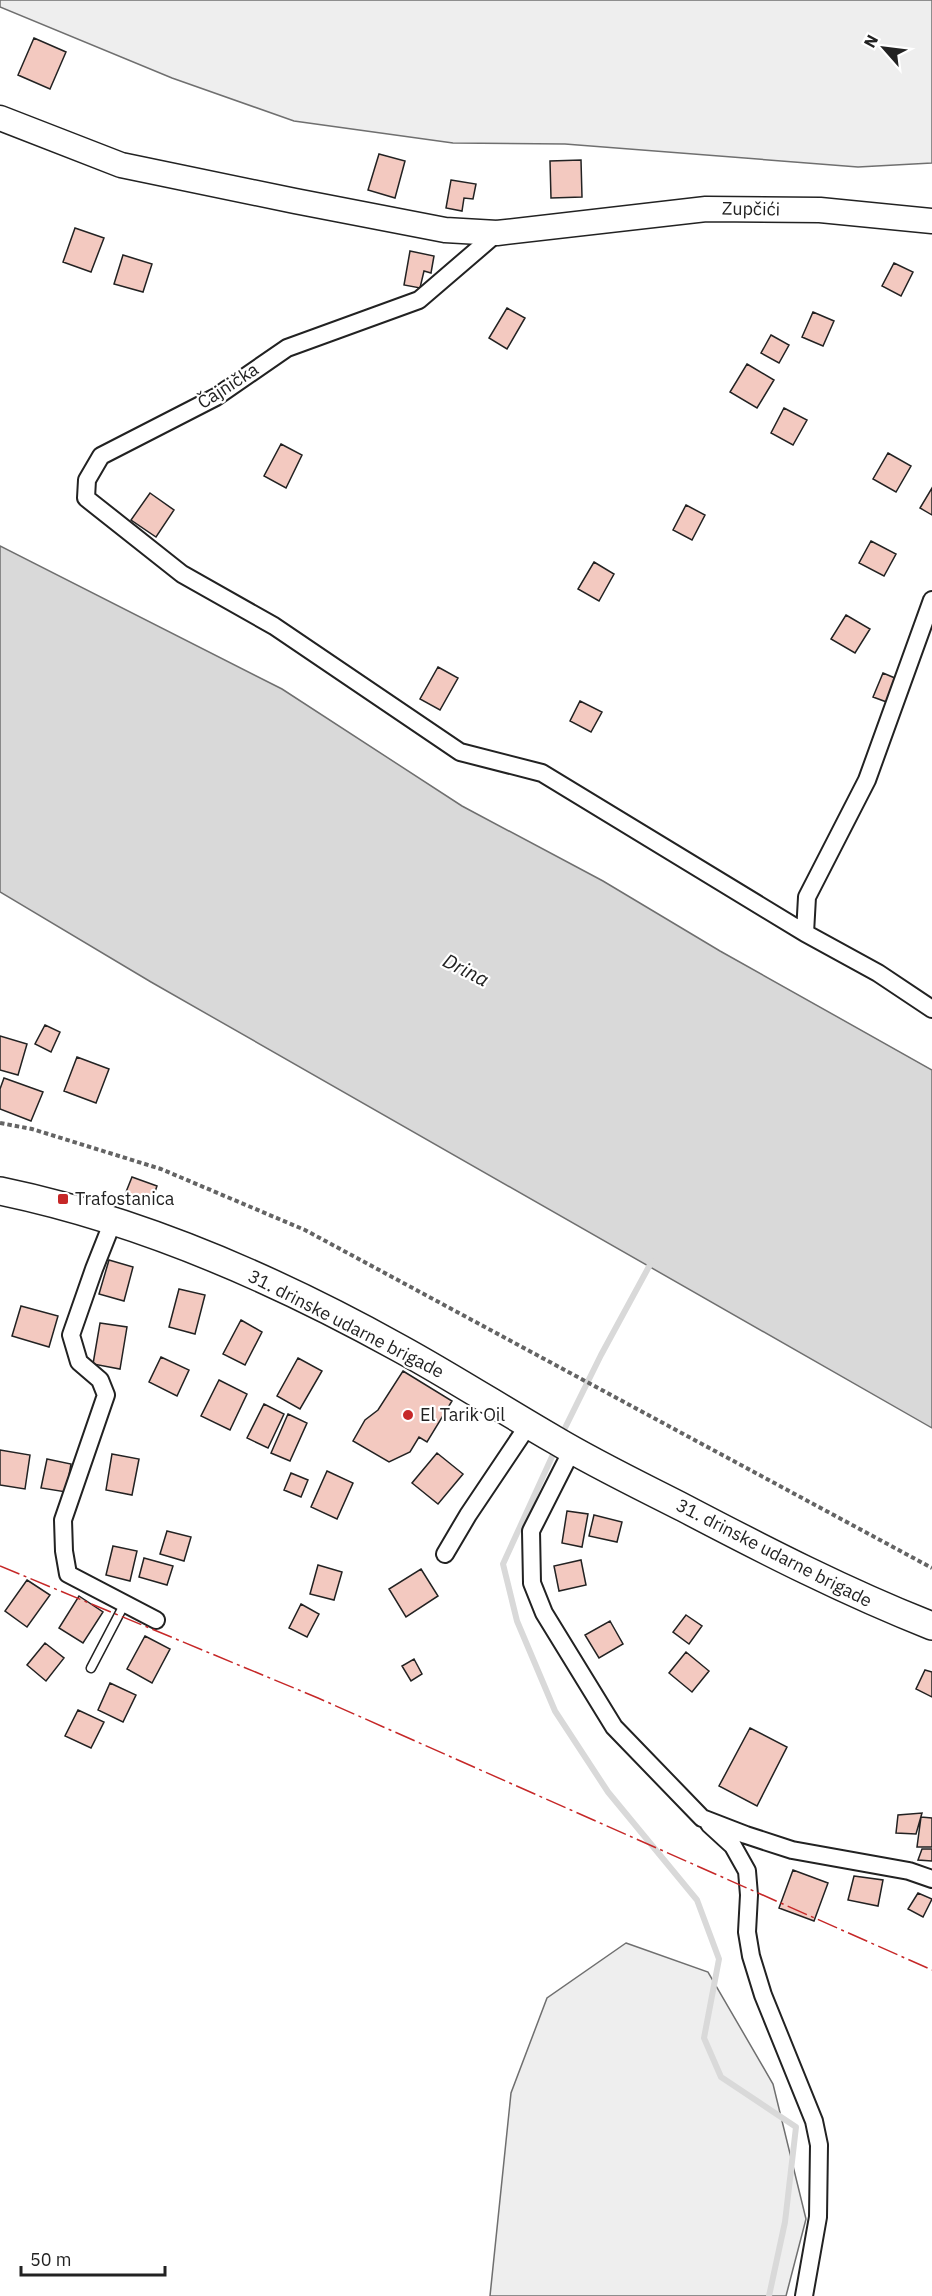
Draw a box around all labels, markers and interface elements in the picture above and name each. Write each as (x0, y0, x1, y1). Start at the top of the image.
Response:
north arrow (854, 18, 914, 78)
text: N (859, 31, 882, 51)
street label: Zupčići (722, 196, 780, 221)
street label: Čajnička (192, 356, 263, 414)
water label: Drina (438, 947, 494, 993)
place label: Trafostanica (75, 1187, 175, 1210)
marker: Trafostanica (56, 1192, 70, 1206)
street label: 31. drinske udarne brigade (244, 1264, 448, 1383)
place label: El Tarik Oil (420, 1403, 505, 1426)
marker: El Tarik Oil (401, 1408, 415, 1422)
street label: 31. drinske udarne brigade (672, 1493, 876, 1612)
scale bar (21, 2239, 165, 2277)
text: 50 m (30, 2248, 72, 2271)

